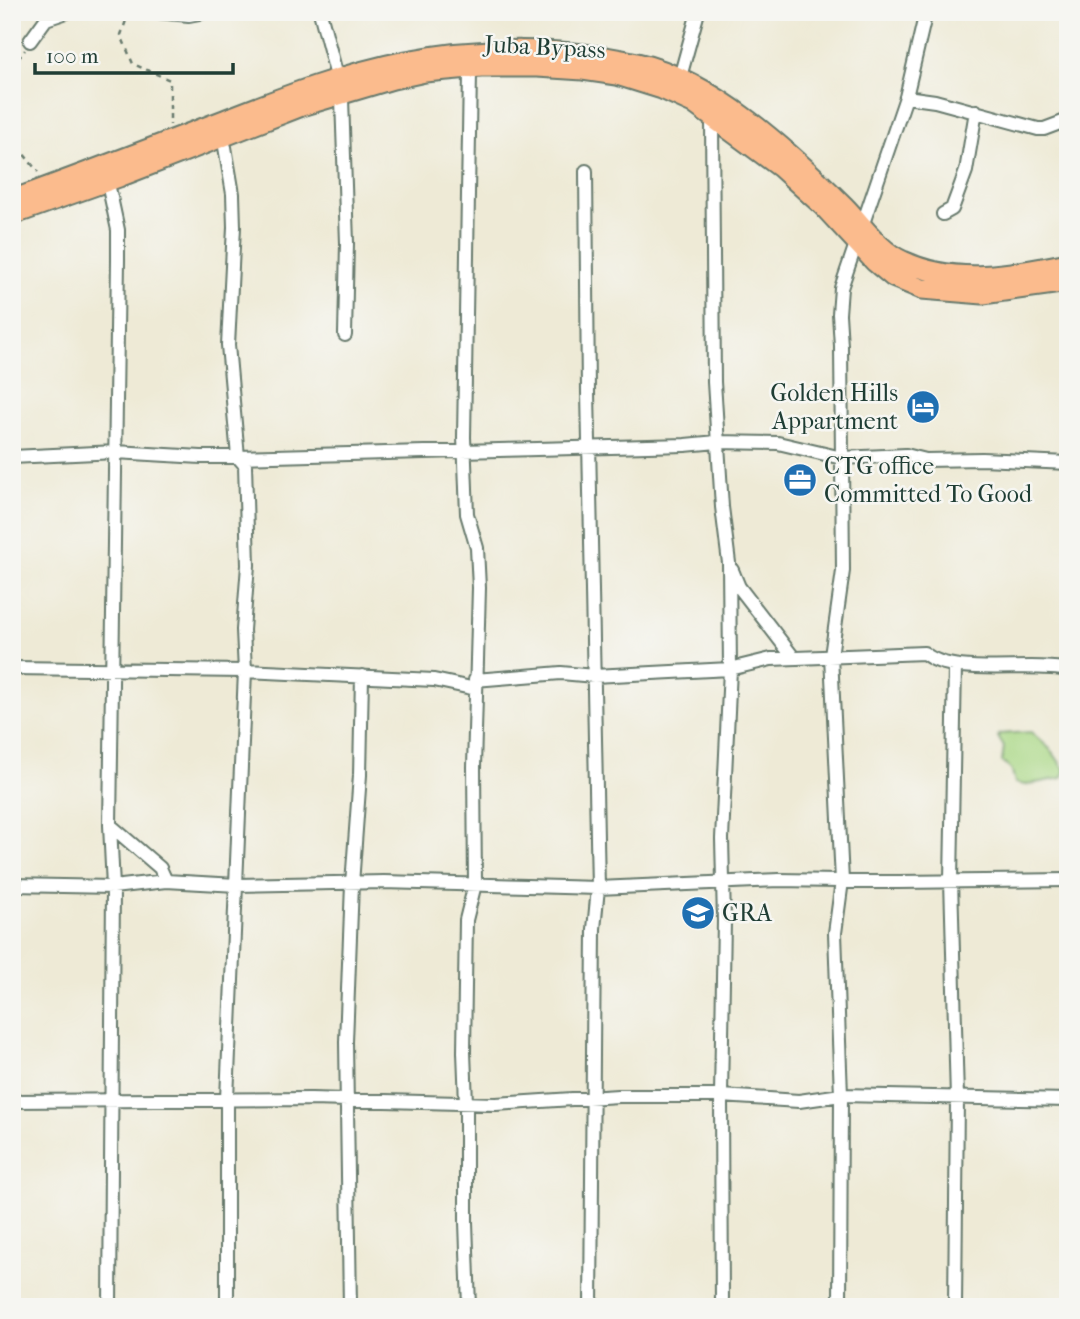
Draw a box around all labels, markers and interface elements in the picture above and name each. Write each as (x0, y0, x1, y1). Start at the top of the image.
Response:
street label: Juba Bypass (482, 30, 606, 64)
scale bar (35, 32, 233, 76)
text: 100 m (46, 44, 99, 68)
place label: Golden Hills Appartment (770, 379, 898, 435)
hotel icon: Golden Hills Appartment (904, 388, 942, 426)
place label: CTG office Committed To Good (824, 452, 1033, 508)
office icon: CTG office Committed To Good (781, 461, 819, 499)
school or university icon: GRA (679, 894, 717, 932)
place label: GRA (722, 899, 772, 927)

